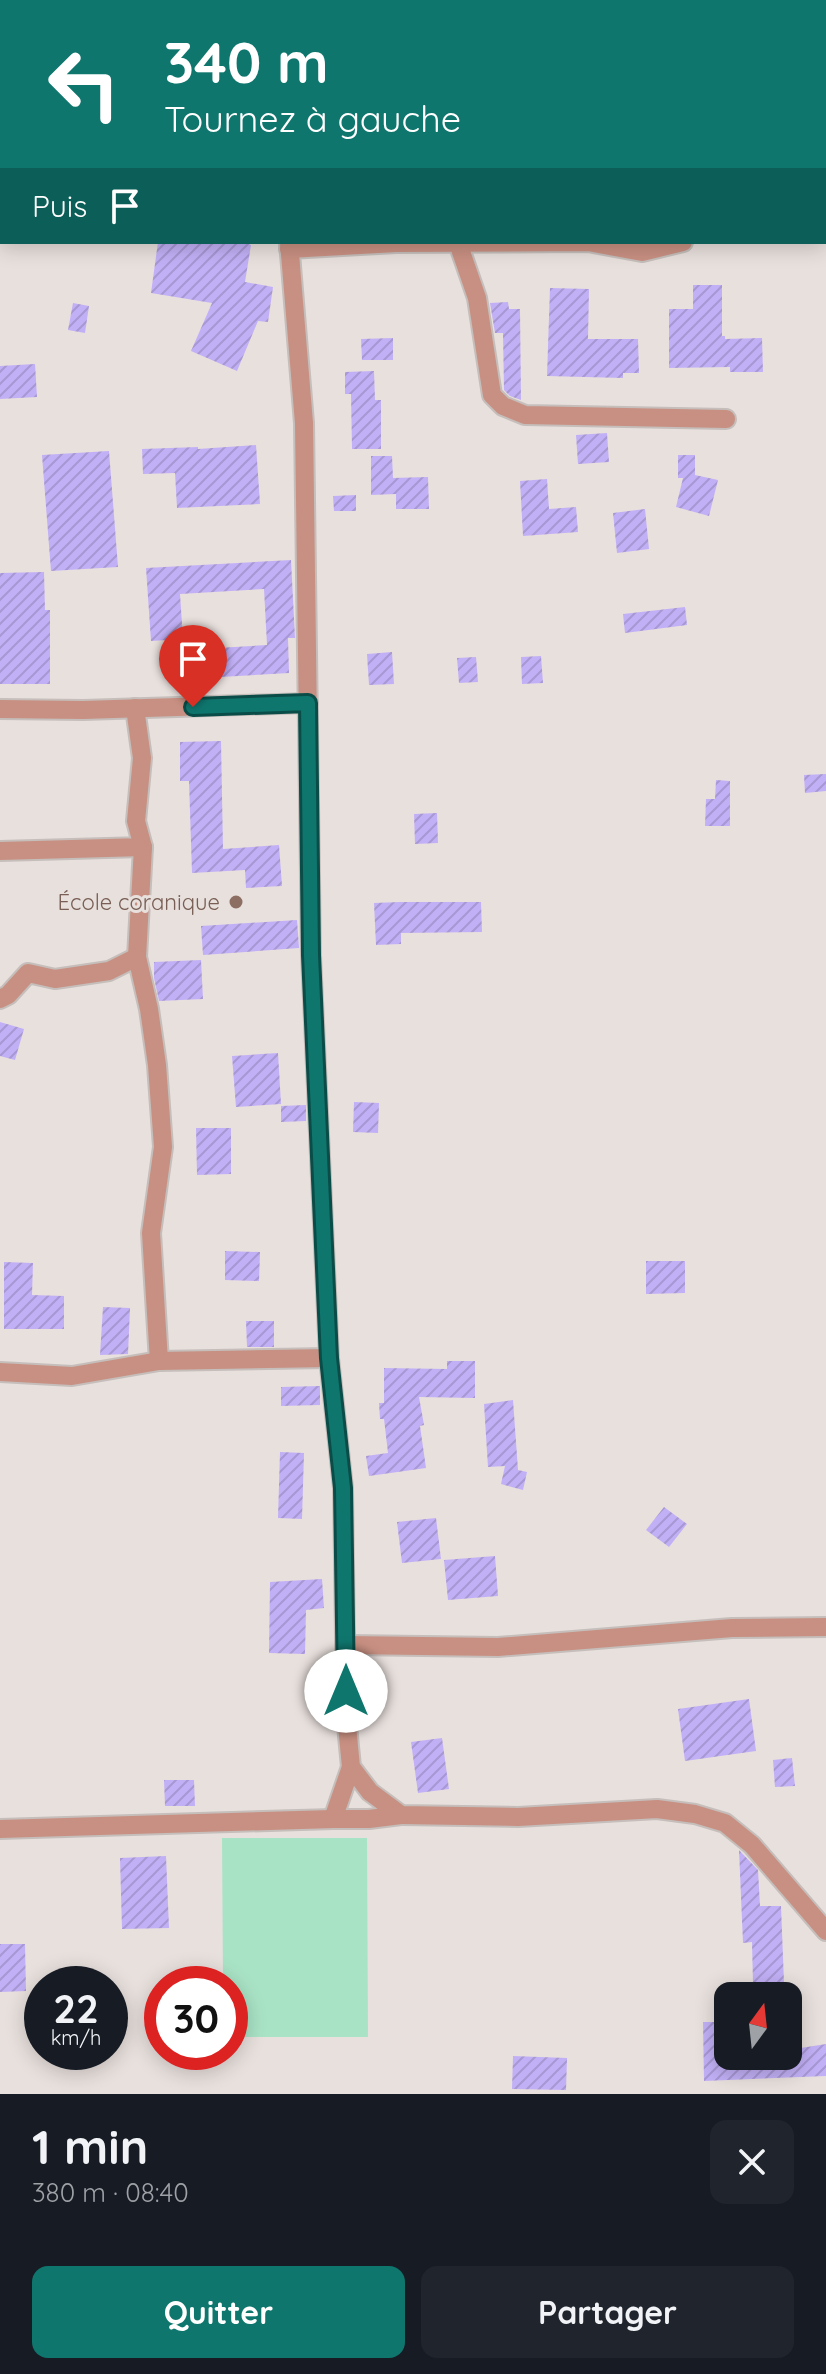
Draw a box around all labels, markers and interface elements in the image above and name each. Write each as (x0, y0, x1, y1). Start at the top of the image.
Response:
text: 340 m (164, 27, 329, 97)
icon: left (32, 32, 136, 136)
text: Tournez à gauche (164, 96, 461, 141)
icon: arrive (103, 184, 147, 228)
text: Puis (32, 187, 87, 225)
pin (159, 625, 227, 707)
icon: arrive (171, 637, 215, 681)
place label: École coranique (58, 888, 220, 916)
marker: École coranique (227, 893, 245, 911)
position arrow (304, 1649, 388, 1733)
speed limit sign: 30 (144, 1966, 248, 2070)
north arrow (714, 1982, 802, 2070)
map controls (714, 1982, 802, 2070)
text: 22 (53, 1983, 99, 2033)
text: km/h (51, 2025, 101, 2050)
text: 1 min (32, 2116, 148, 2176)
button: close (710, 2120, 794, 2204)
text: 380 m · 08:40 (32, 2176, 189, 2209)
button: Quitter (32, 2266, 405, 2358)
button: Partager (421, 2266, 794, 2358)

